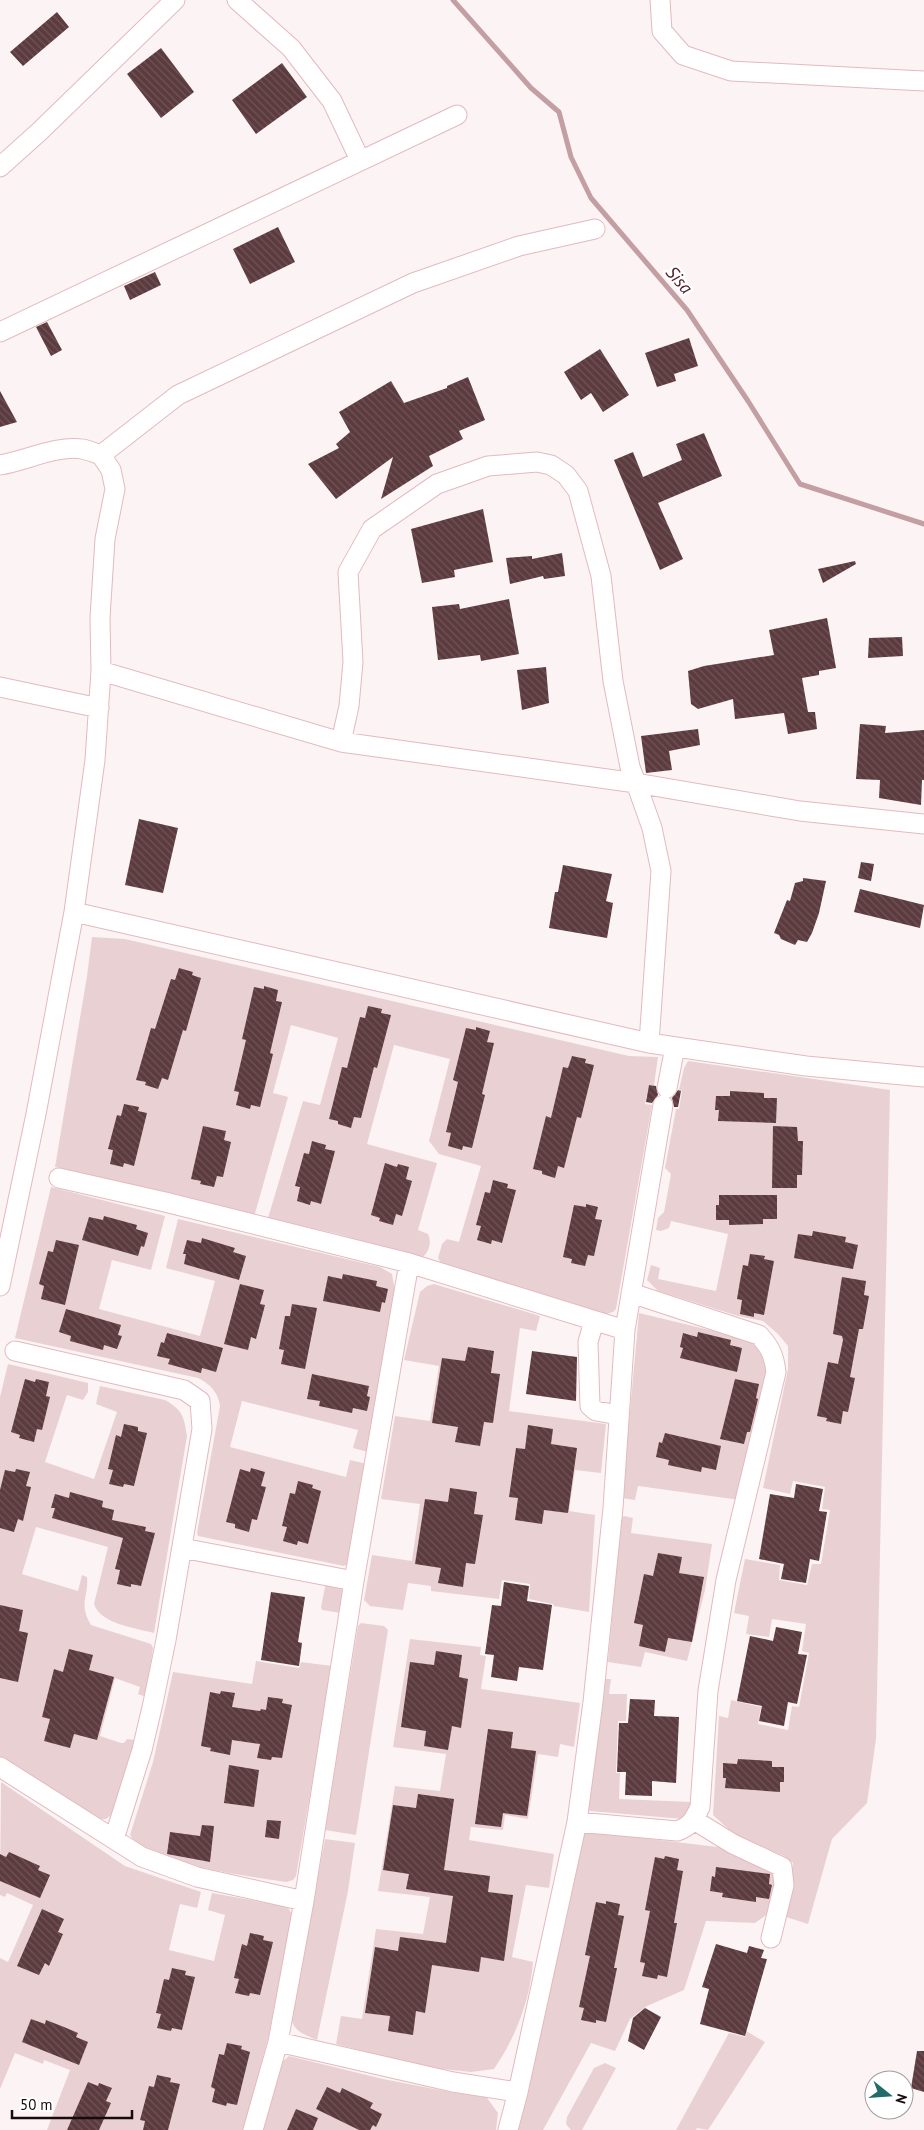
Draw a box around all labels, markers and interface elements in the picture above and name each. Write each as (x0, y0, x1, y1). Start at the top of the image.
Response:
water label: Sisa (661, 261, 698, 299)
north arrow (864, 2070, 914, 2120)
scale bar (12, 2088, 132, 2120)
text: N (891, 2092, 911, 2106)
text: 50 m (20, 2095, 53, 2114)

